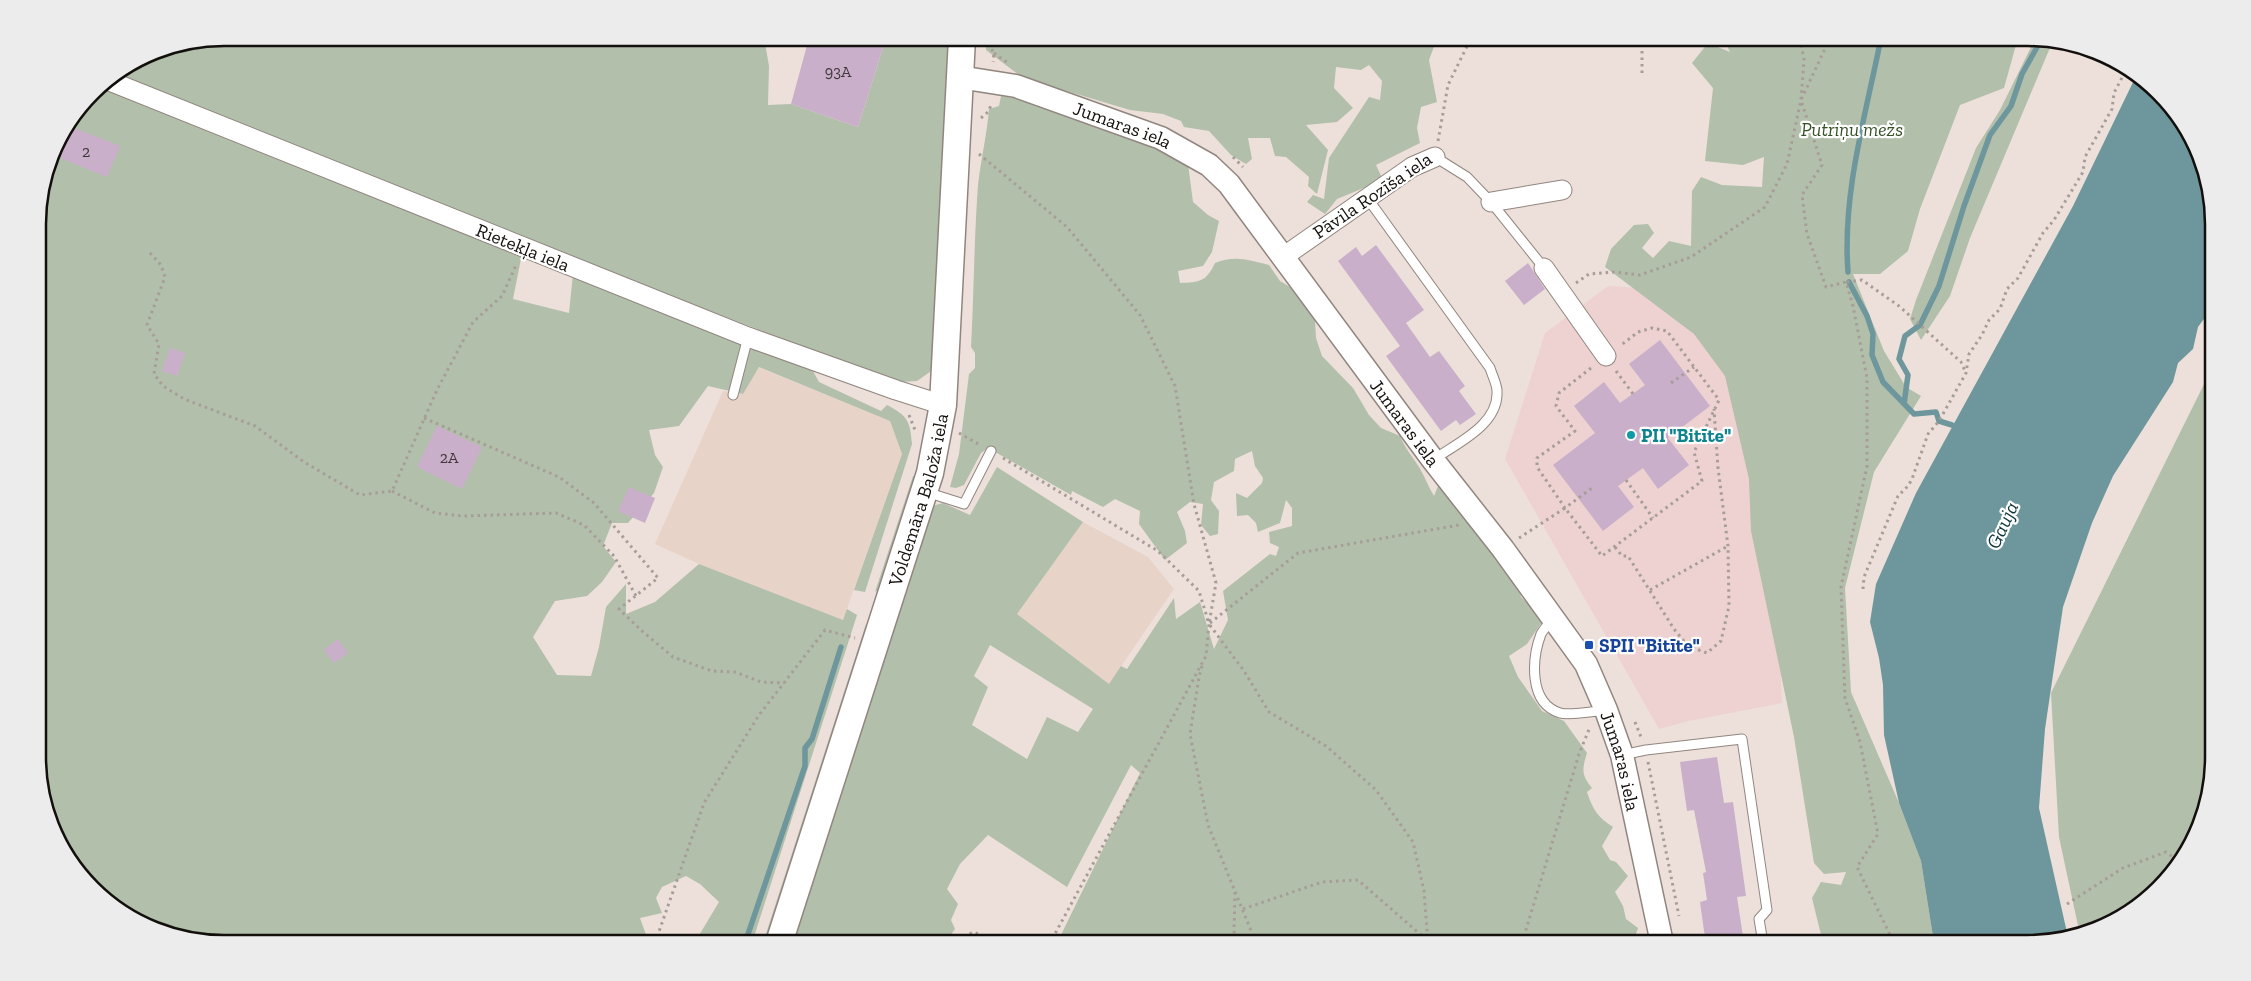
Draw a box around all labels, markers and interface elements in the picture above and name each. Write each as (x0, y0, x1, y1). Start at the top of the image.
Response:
house number: 93A (825, 62, 852, 81)
street label: Jumaras iela (1070, 97, 1176, 154)
park label: Putriņu mežs (1801, 118, 1903, 141)
house number: 2 (82, 142, 90, 161)
street label: Pāvila Rozīša iela (1308, 147, 1436, 244)
street label: Rietekļa iela (473, 218, 573, 277)
street label: Jumaras iela (1365, 375, 1445, 471)
street label: Voldemāra Baloža iela (883, 411, 953, 590)
place label: PII "Bitīte" (1641, 424, 1731, 447)
marker: PII "Bitīte" (1625, 429, 1637, 441)
house number: 2A (440, 448, 459, 467)
water label: Gauja (1981, 498, 2023, 552)
place label: SPII "Bitīte" (1599, 634, 1700, 657)
marker: SPII "Bitīte" (1583, 639, 1595, 651)
street label: Jumaras iela (1595, 708, 1645, 813)

